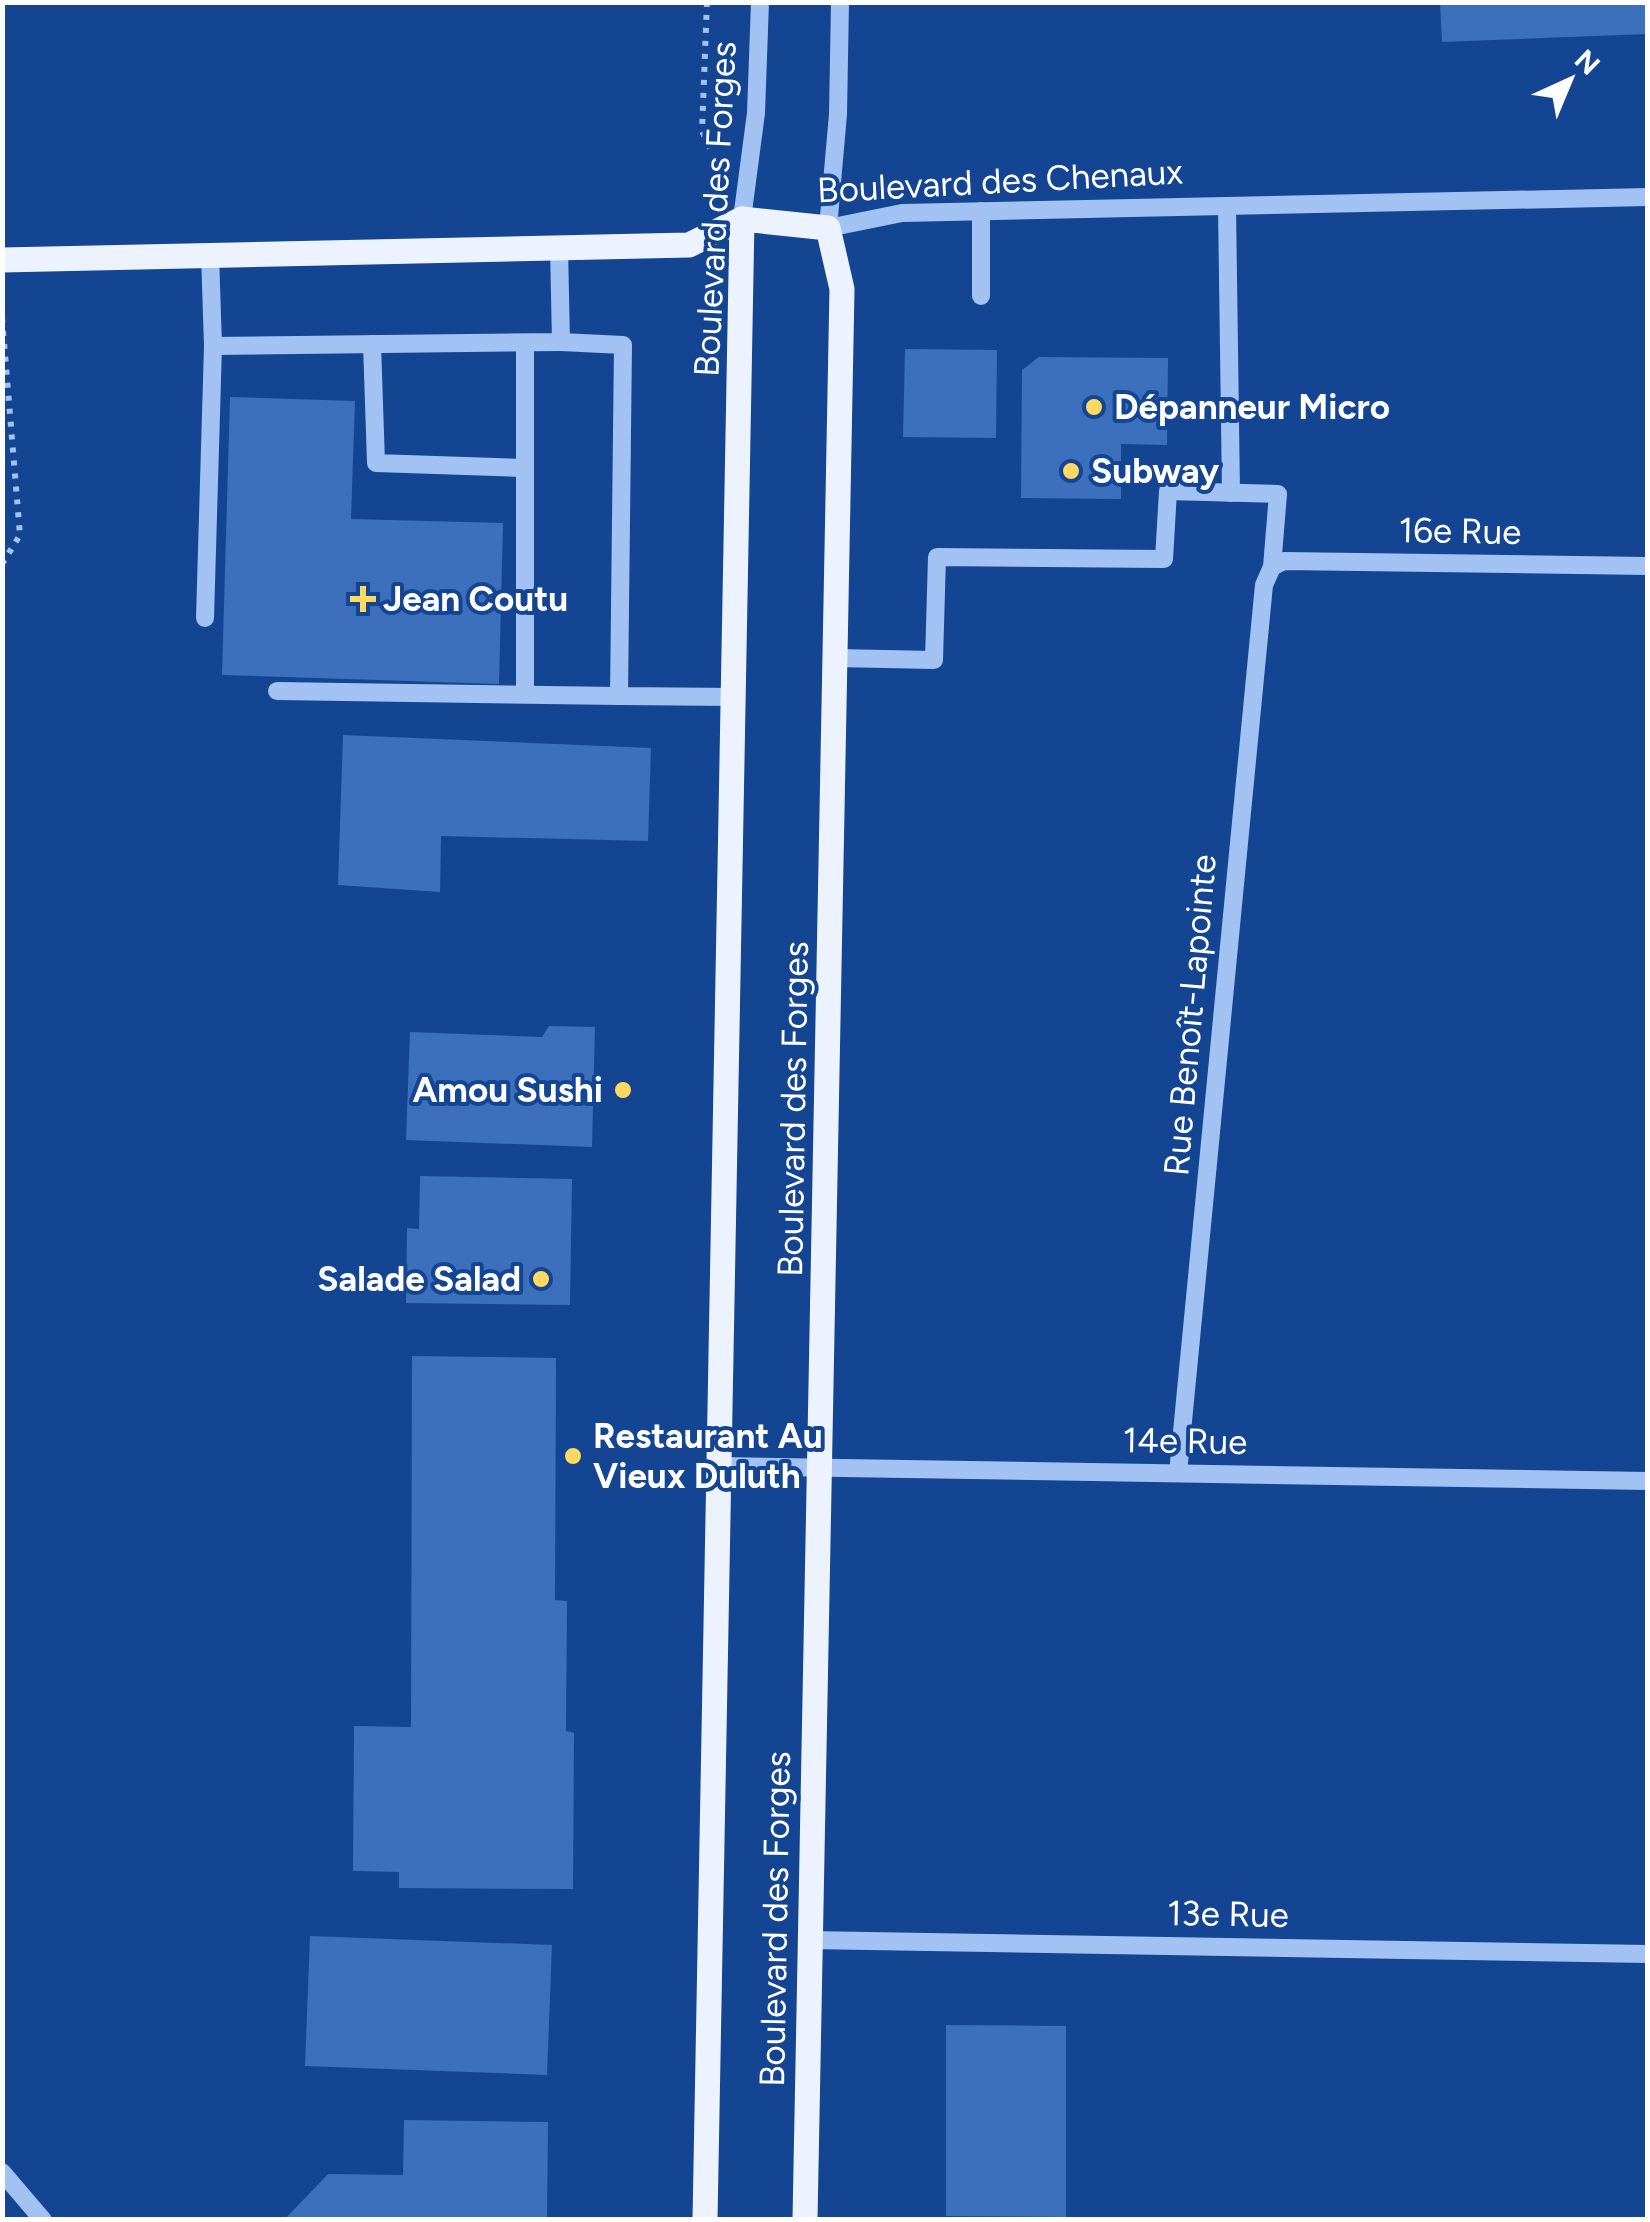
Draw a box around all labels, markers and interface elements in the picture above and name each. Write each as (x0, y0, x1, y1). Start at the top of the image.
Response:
north arrow (1520, 30, 1620, 130)
street label: Boulevard des Forges (685, 40, 745, 378)
text: N (1568, 42, 1607, 82)
street label: Boulevard des Chenaux (816, 150, 1184, 212)
place label: Dépanneur Micro (1114, 386, 1390, 428)
marker: Dépanneur Micro (1083, 396, 1105, 418)
place label: Subway (1091, 450, 1220, 492)
marker: Subway (1060, 460, 1082, 482)
street label: 16e Rue (1398, 509, 1522, 553)
place label: Jean Coutu (383, 578, 568, 620)
marker: Jean Coutu (352, 588, 374, 610)
street label: Rue Benoît-Lapointe (1155, 853, 1225, 1177)
street label: Boulevard des Forges (769, 941, 817, 1277)
place label: Amou Sushi (412, 1069, 603, 1111)
marker: Amou Sushi (612, 1079, 634, 1101)
place label: Salade Salad (317, 1258, 521, 1300)
marker: Salade Salad (530, 1268, 552, 1290)
place label: Restaurant Au Vieux Duluth (593, 1415, 823, 1497)
street label: 14e Rue (1122, 1419, 1248, 1463)
marker: Restaurant Au Vieux Duluth (562, 1445, 584, 1467)
street label: Boulevard des Forges (751, 1751, 799, 2087)
street label: 13e Rue (1167, 1892, 1289, 1936)

